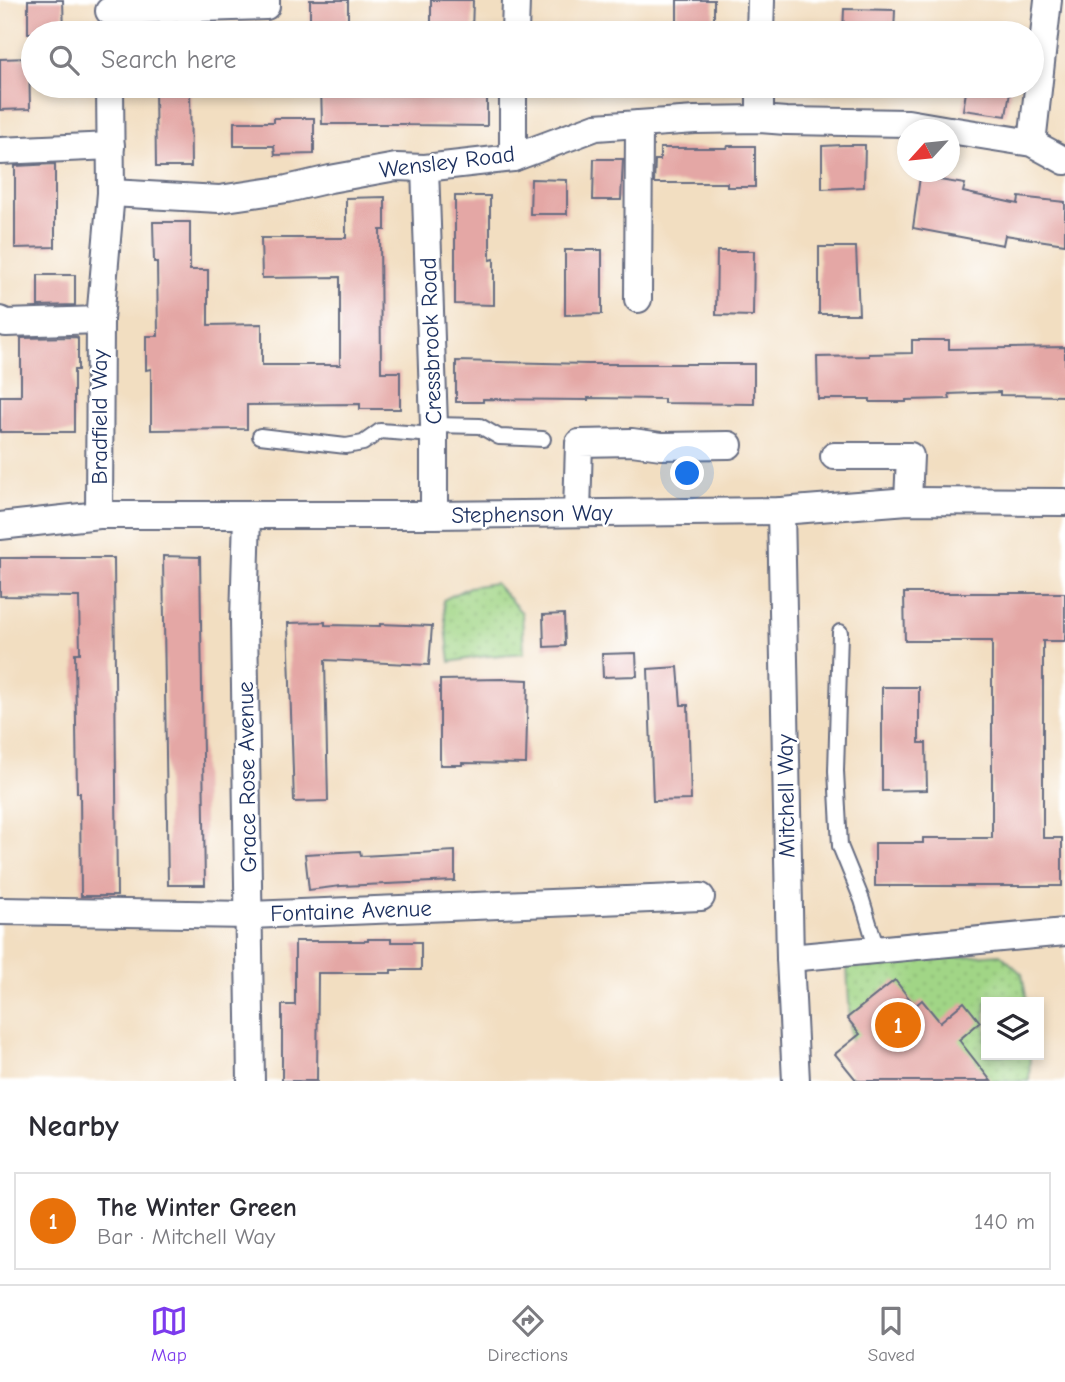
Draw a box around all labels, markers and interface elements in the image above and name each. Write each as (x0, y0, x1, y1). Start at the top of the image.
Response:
search box (21, 21, 1044, 98)
icon: search (45, 41, 83, 79)
text: Search here (101, 45, 236, 75)
north arrow (897, 119, 960, 182)
street label: Wensley Road (378, 140, 516, 184)
street label: Cressbrook Road (415, 257, 447, 425)
street label: Bradfield Way (86, 348, 113, 485)
your location (670, 456, 704, 490)
street label: Stephenson Way (451, 499, 614, 529)
street label: Grace Rose Avenue (232, 681, 262, 873)
street label: Mitchell Way (771, 733, 801, 858)
street label: Fontaine Avenue (270, 895, 432, 927)
map controls (981, 997, 1044, 1060)
button: layers (981, 997, 1044, 1060)
pin: 1 (875, 999, 921, 1051)
text: Nearby (28, 1109, 119, 1144)
text: The Winter Green (97, 1193, 297, 1223)
text: 1 (48, 1208, 58, 1235)
text: 140 m (974, 1208, 1035, 1235)
text: Bar · Mitchell Way (97, 1223, 275, 1250)
tab: Map (150, 1302, 188, 1366)
tab: Directions (488, 1302, 568, 1366)
tab: Saved (868, 1302, 915, 1366)

